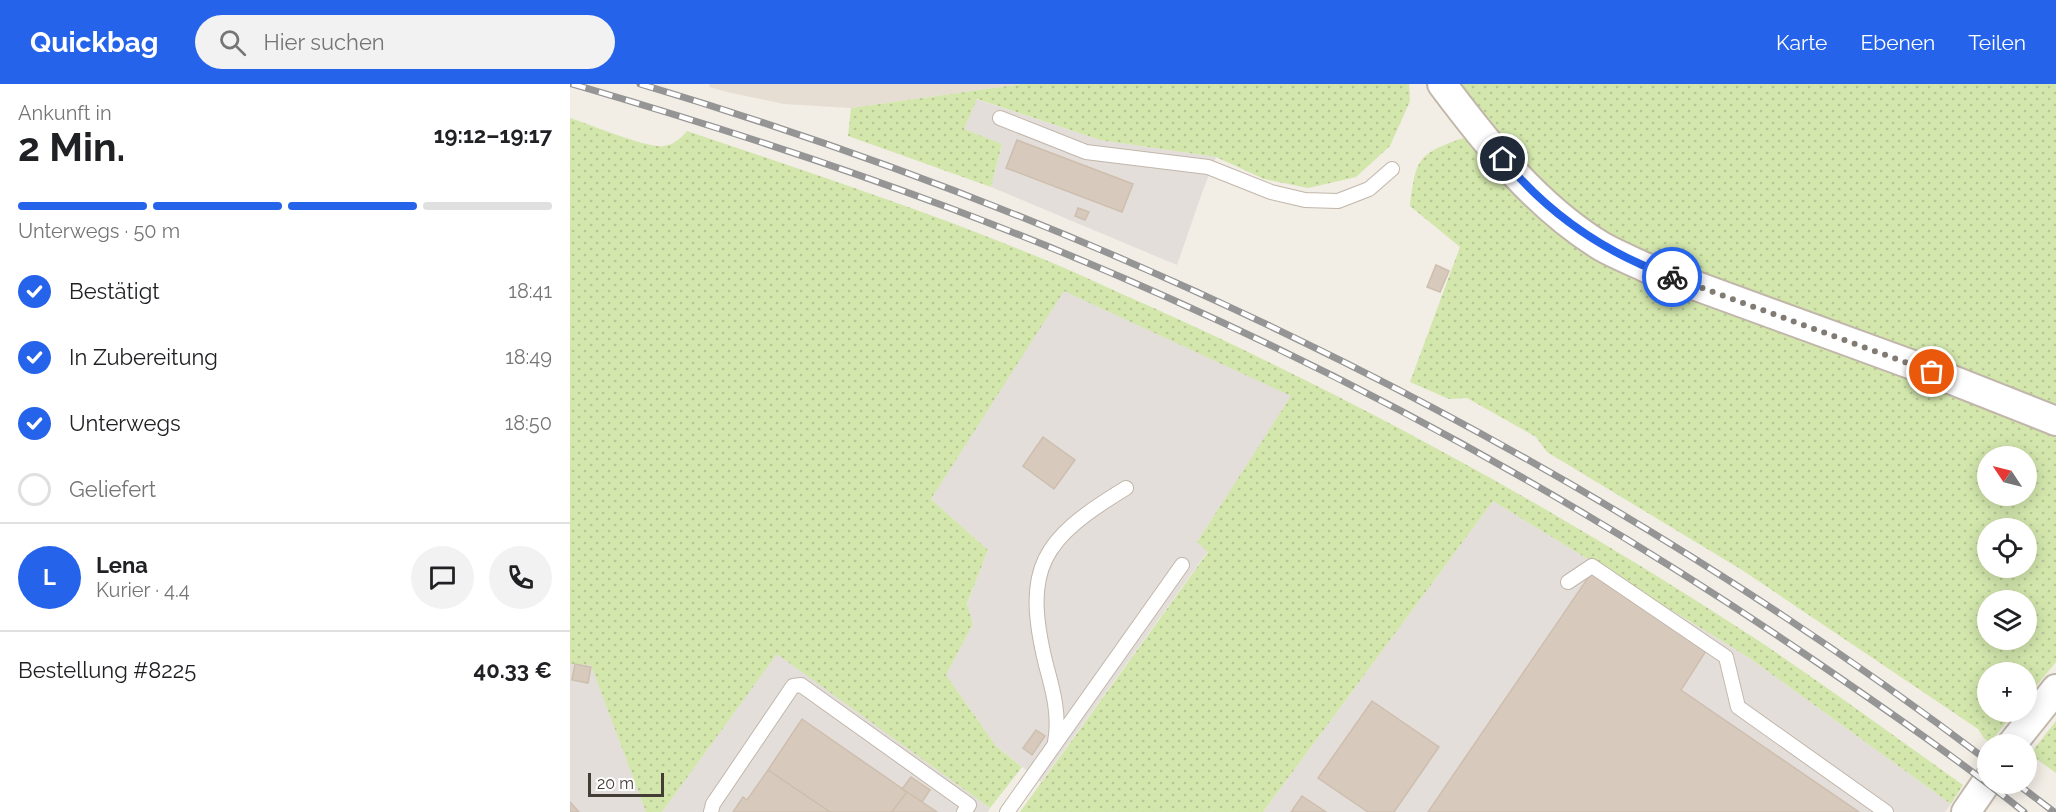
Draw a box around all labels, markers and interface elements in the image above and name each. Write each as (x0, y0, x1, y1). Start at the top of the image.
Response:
search box (195, 15, 615, 69)
text: Quickbag (30, 26, 159, 59)
icon: search (216, 26, 249, 59)
text: Hier suchen (264, 29, 385, 55)
text: Karte (1776, 30, 1827, 55)
text: Ebenen (1860, 30, 1935, 55)
text: Teilen (1968, 30, 2026, 55)
text: Ankunft in (18, 101, 112, 125)
text: 19:12–19:17 (434, 122, 552, 148)
text: 2 Min. (18, 124, 125, 170)
pin (1477, 133, 1528, 184)
icon: home (1486, 142, 1519, 175)
text: Unterwegs · 50 m (18, 219, 180, 243)
courier (1642, 247, 1702, 307)
icon: bike (1656, 261, 1689, 294)
icon: check (18, 275, 51, 308)
text: Bestätigt (69, 278, 160, 304)
text: 18:41 (508, 279, 552, 303)
icon: check (18, 341, 51, 374)
text: In Zubereitung (69, 344, 218, 370)
text: 18:49 (505, 345, 552, 369)
pin (1906, 346, 1957, 397)
icon: bag (1915, 355, 1948, 388)
icon: check (18, 407, 51, 440)
text: Unterwegs (69, 410, 181, 436)
text: 18:50 (505, 411, 552, 435)
north arrow (1977, 446, 2037, 506)
map controls (1977, 446, 2037, 794)
text: Geliefert (69, 476, 156, 502)
button: locate (1977, 518, 2037, 578)
button: chat (411, 546, 474, 609)
button: phone (489, 546, 552, 609)
text: Lena (96, 552, 148, 578)
text: L (43, 564, 56, 590)
text: Kurier · 4.4 (96, 578, 190, 602)
button: layers (1977, 590, 2037, 650)
text: Bestellung #8225 (18, 657, 196, 683)
text: 40.33 € (474, 657, 552, 683)
button: + (1977, 662, 2037, 722)
button: − (1977, 734, 2037, 794)
scale bar (588, 770, 664, 798)
text: 20 m (597, 774, 634, 793)

